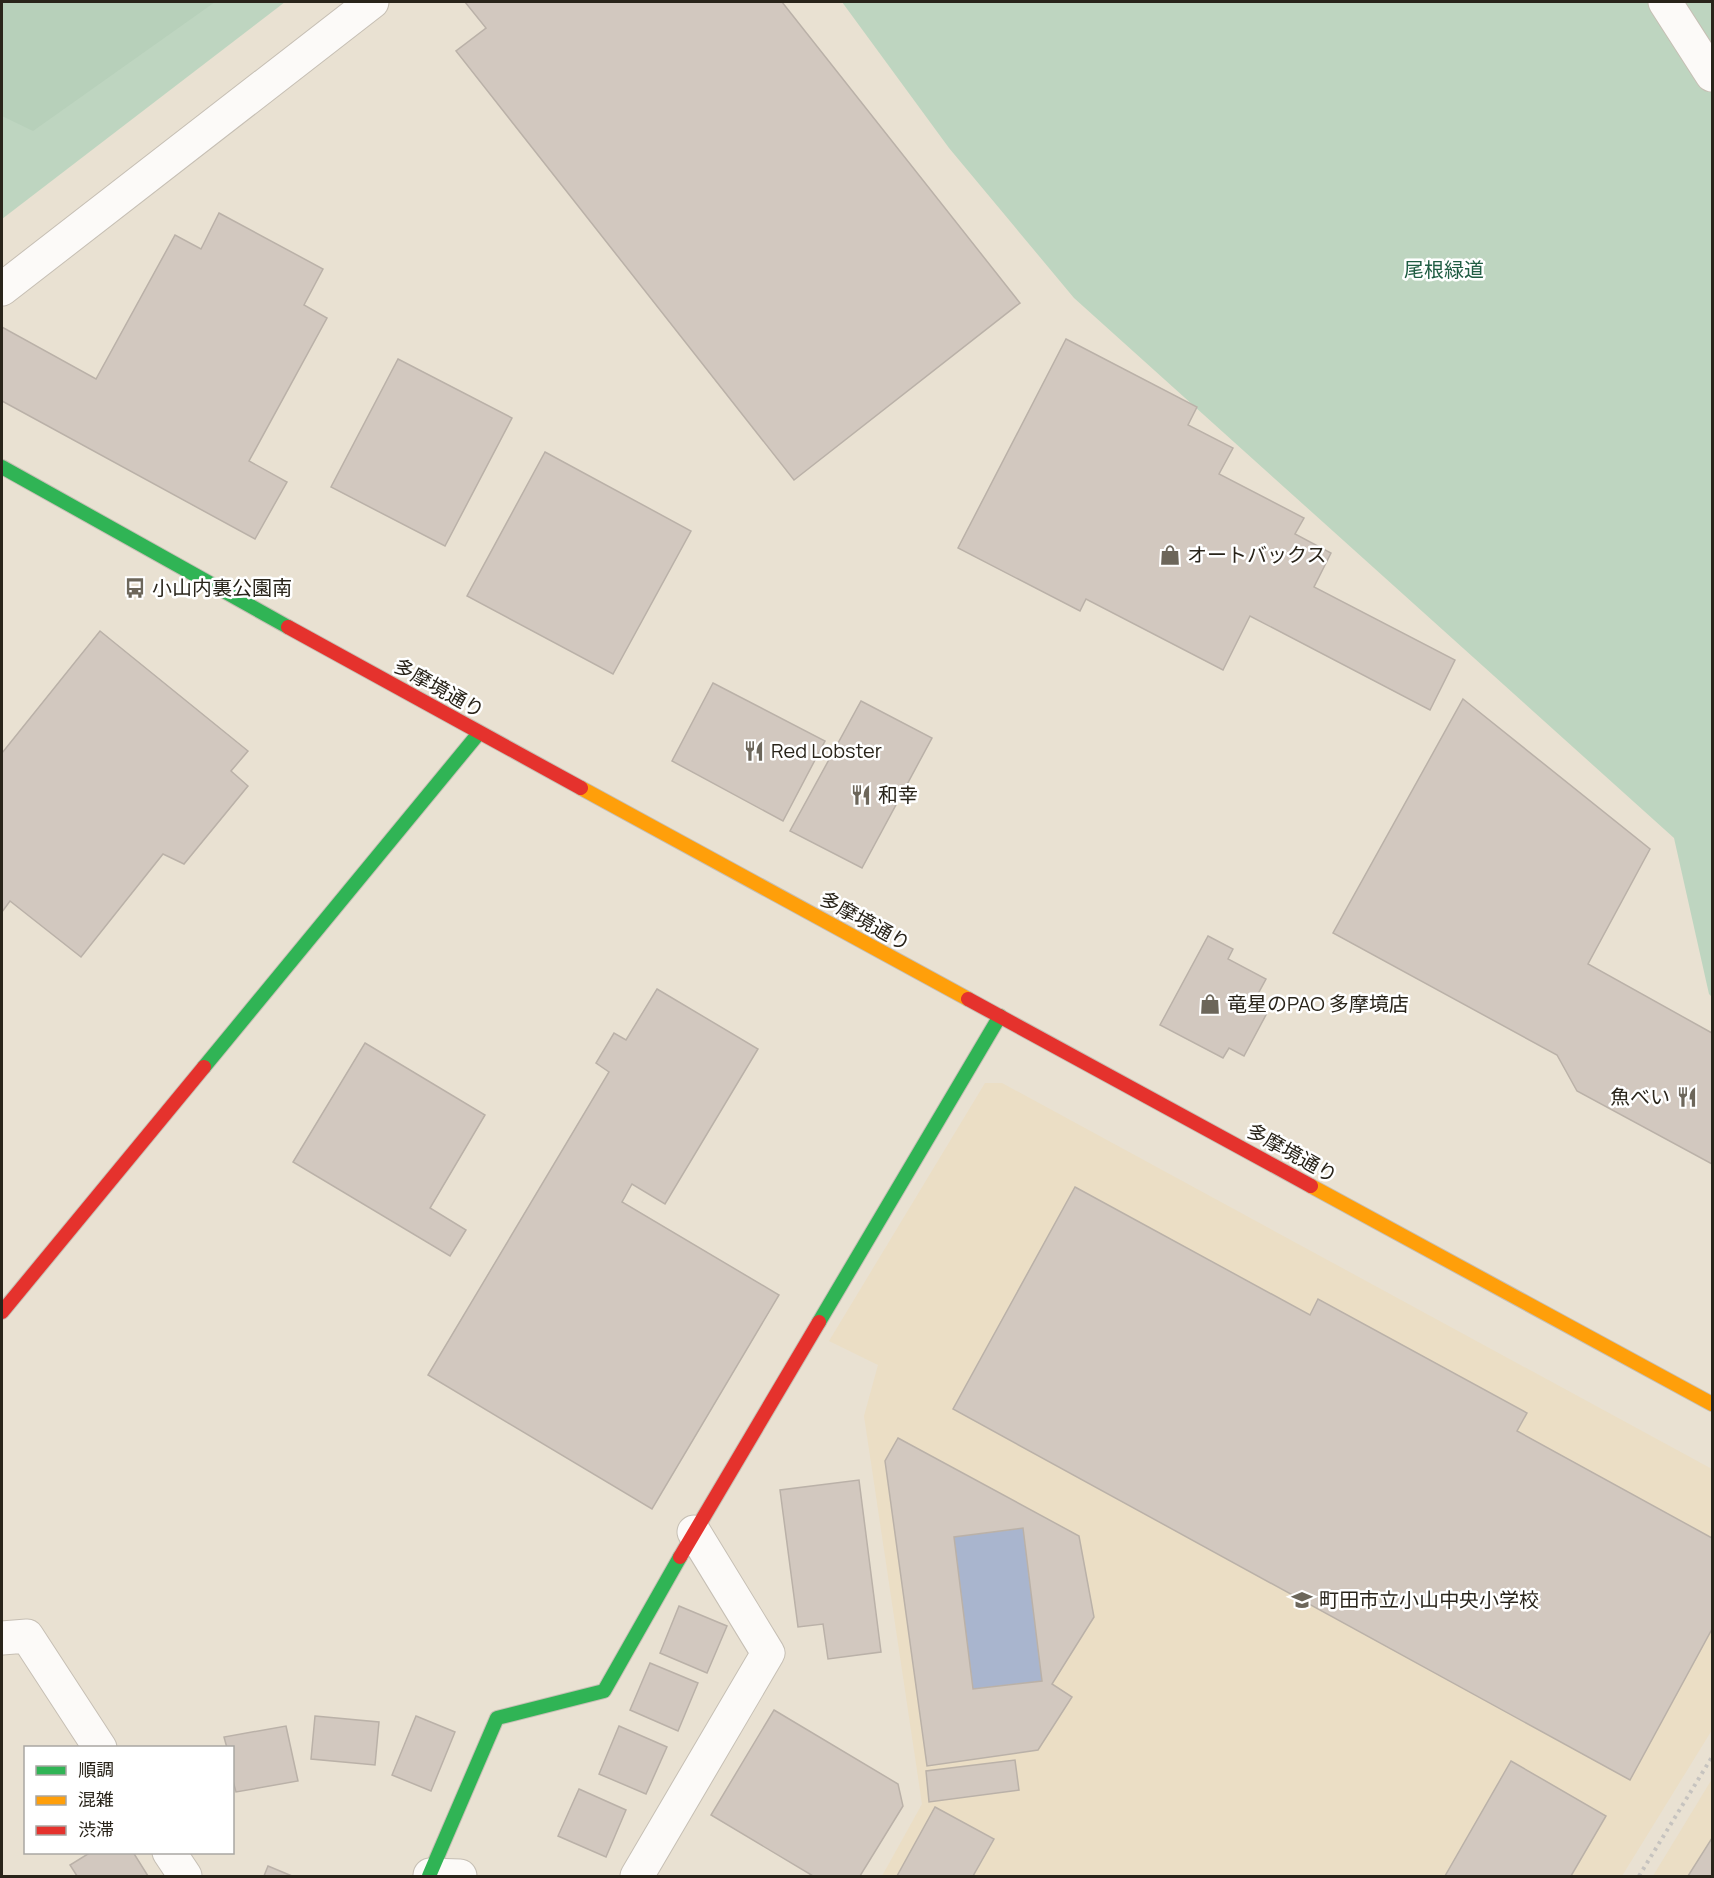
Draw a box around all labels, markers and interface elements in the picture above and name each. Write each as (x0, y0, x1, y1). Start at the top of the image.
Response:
park label: 尾根緑道 (1404, 256, 1484, 283)
place label: オートバックス (1187, 541, 1326, 568)
shop icon: オートバックス (1158, 543, 1182, 567)
place label: 小山内裏公園南 (152, 574, 292, 601)
bus stop icon: 小山内裏公園南 (123, 576, 147, 600)
street label: 多摩境通り (389, 652, 490, 724)
place label: Red Lobster (771, 737, 882, 764)
restaurant icon: Red Lobster (742, 739, 766, 763)
place label: 和幸 (878, 781, 918, 808)
restaurant icon: 和幸 (849, 783, 873, 807)
street label: 多摩境通り (815, 885, 916, 957)
place label: 竜星のPAO 多摩境店 (1227, 990, 1409, 1017)
shop icon: 竜星のPAO 多摩境店 (1198, 992, 1222, 1016)
place label: 魚べい (1610, 1083, 1670, 1110)
restaurant icon: 魚べい (1675, 1085, 1699, 1109)
street label: 多摩境通り (1242, 1117, 1343, 1189)
place label: 町田市立小山中央小学校 (1319, 1586, 1539, 1613)
school or university icon: 町田市立小山中央小学校 (1290, 1588, 1314, 1612)
legend (24, 1746, 234, 1854)
text: 順調 (78, 1757, 114, 1781)
text: 混雑 (78, 1787, 114, 1811)
text: 渋滞 (78, 1817, 114, 1841)

